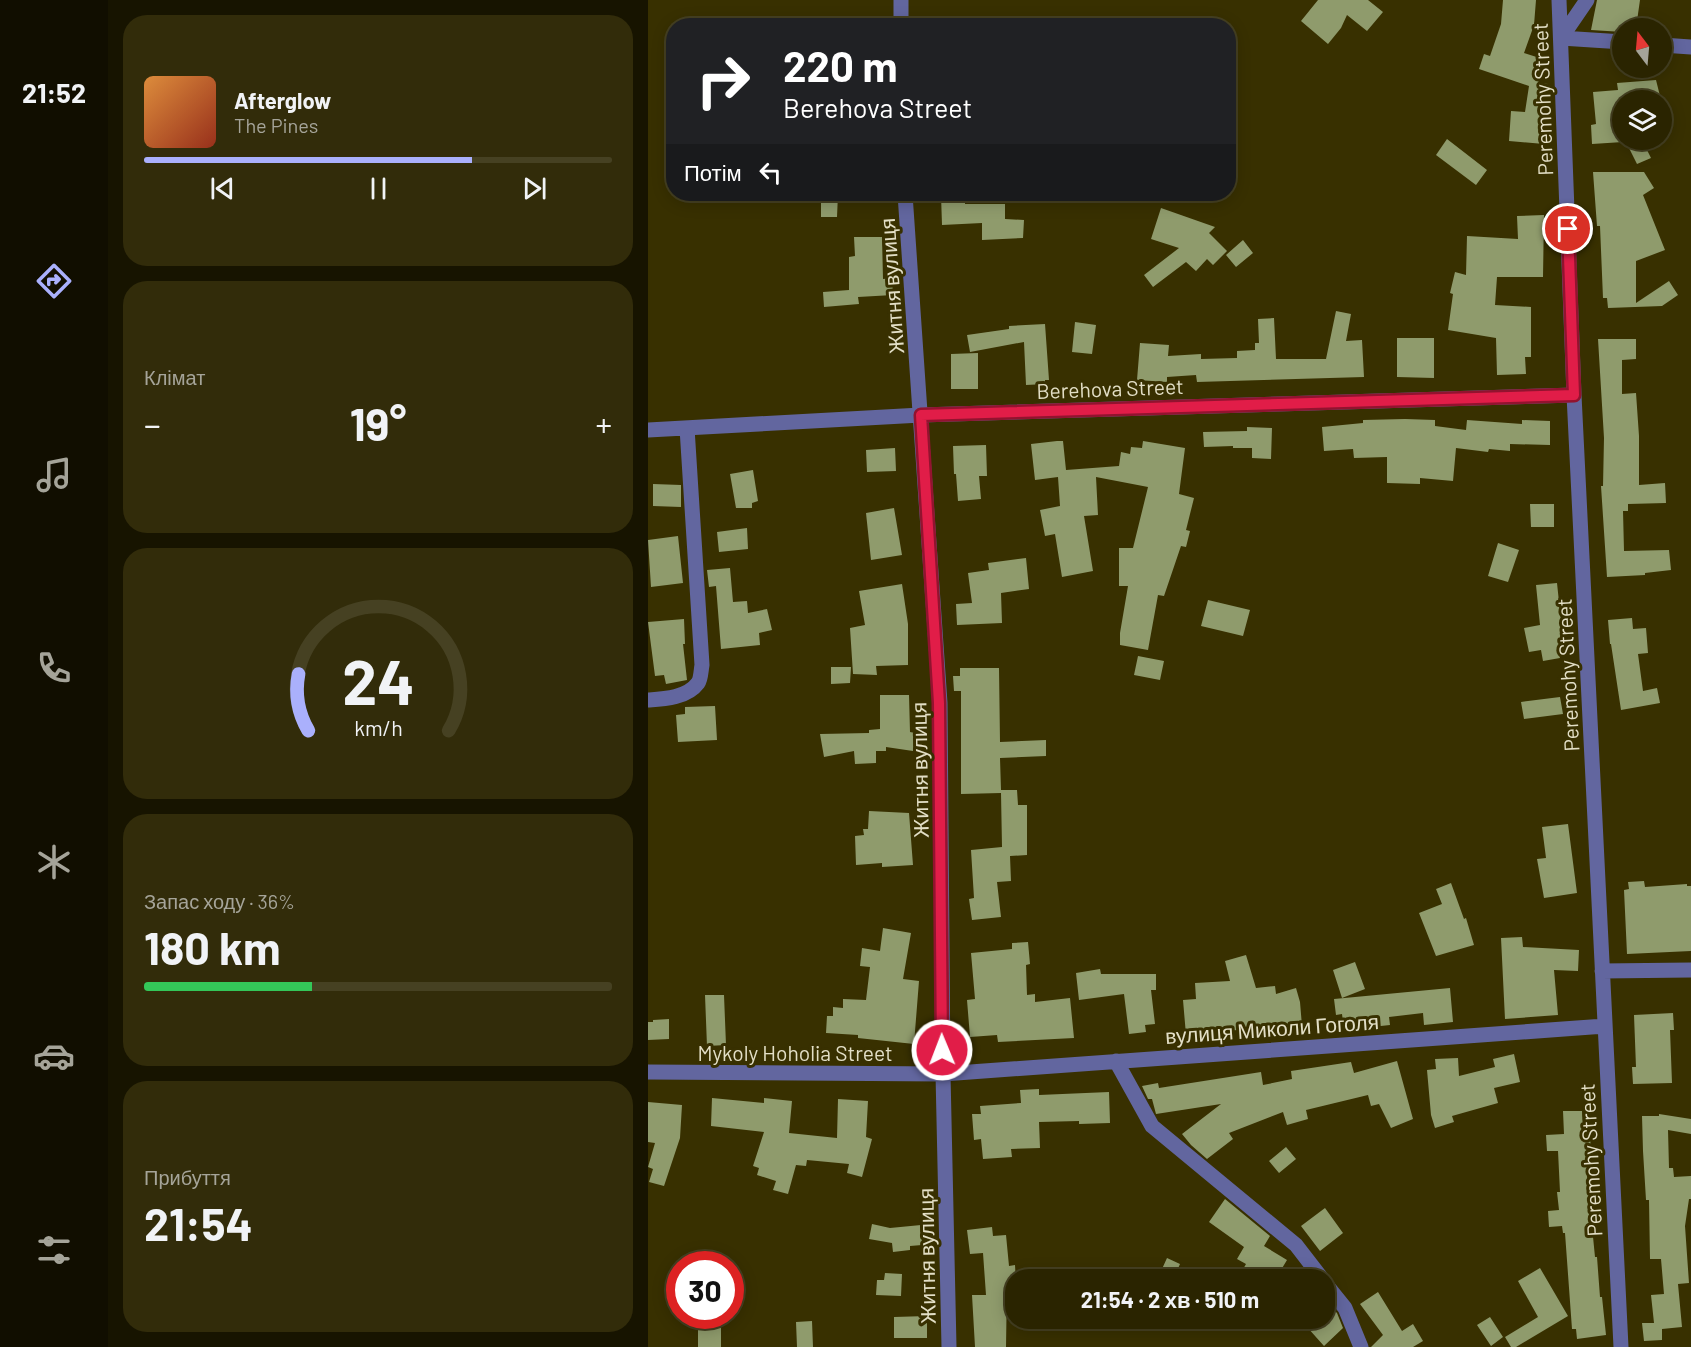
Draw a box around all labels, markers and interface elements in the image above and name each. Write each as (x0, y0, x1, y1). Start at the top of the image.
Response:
north arrow (1612, 18, 1672, 78)
map controls (1612, 18, 1672, 150)
street label: Peremohy Street (1527, 22, 1557, 176)
text: 220 m (783, 40, 897, 90)
icon: right (684, 42, 762, 120)
text: 21:52 (22, 76, 86, 108)
text: Afterglow (234, 87, 331, 113)
button: layers (1612, 90, 1672, 150)
text: Berehova Street (783, 91, 972, 123)
text: The Pines (234, 113, 318, 137)
icon: left (754, 156, 787, 189)
text: Потім (684, 159, 742, 185)
icon: previous (206, 172, 239, 205)
icon: pause (362, 172, 395, 205)
icon: next (518, 172, 551, 205)
pin (1542, 203, 1593, 254)
icon: arrive (1551, 212, 1584, 245)
street label: Житня вулиця (874, 217, 908, 355)
icon: directions (33, 260, 75, 302)
text: Клімат (144, 365, 205, 389)
street label: Berehova Street (1036, 373, 1184, 403)
text: 19° (350, 396, 406, 450)
text: − (144, 404, 161, 444)
text: + (596, 404, 612, 444)
icon: music (33, 454, 75, 496)
street label: Peremohy Street (1551, 598, 1583, 752)
text: 24 (342, 643, 414, 717)
icon: phone (33, 647, 75, 689)
street label: Житня вулиця (905, 702, 933, 838)
text: km/h (354, 715, 402, 740)
icon: climate (33, 841, 75, 883)
text: Запас ходу · 36% (144, 889, 295, 913)
text: 180 km (144, 920, 281, 974)
street label: вулиця Миколи Гоголя (1164, 1008, 1380, 1048)
position arrow (910, 1018, 974, 1082)
icon: car (33, 1035, 75, 1077)
street label: Mykoly Hoholia Street (697, 1040, 893, 1065)
street label: Peremohy Street (1574, 1083, 1606, 1237)
text: Прибуття (144, 1165, 231, 1189)
street label: Житня вулиця (912, 1188, 940, 1324)
text: 21:54 (144, 1196, 253, 1250)
icon: filters (33, 1229, 75, 1271)
speed limit sign: 30 (666, 1251, 744, 1329)
text: 21:54 · 2 хв · 510 m (1081, 1286, 1259, 1312)

